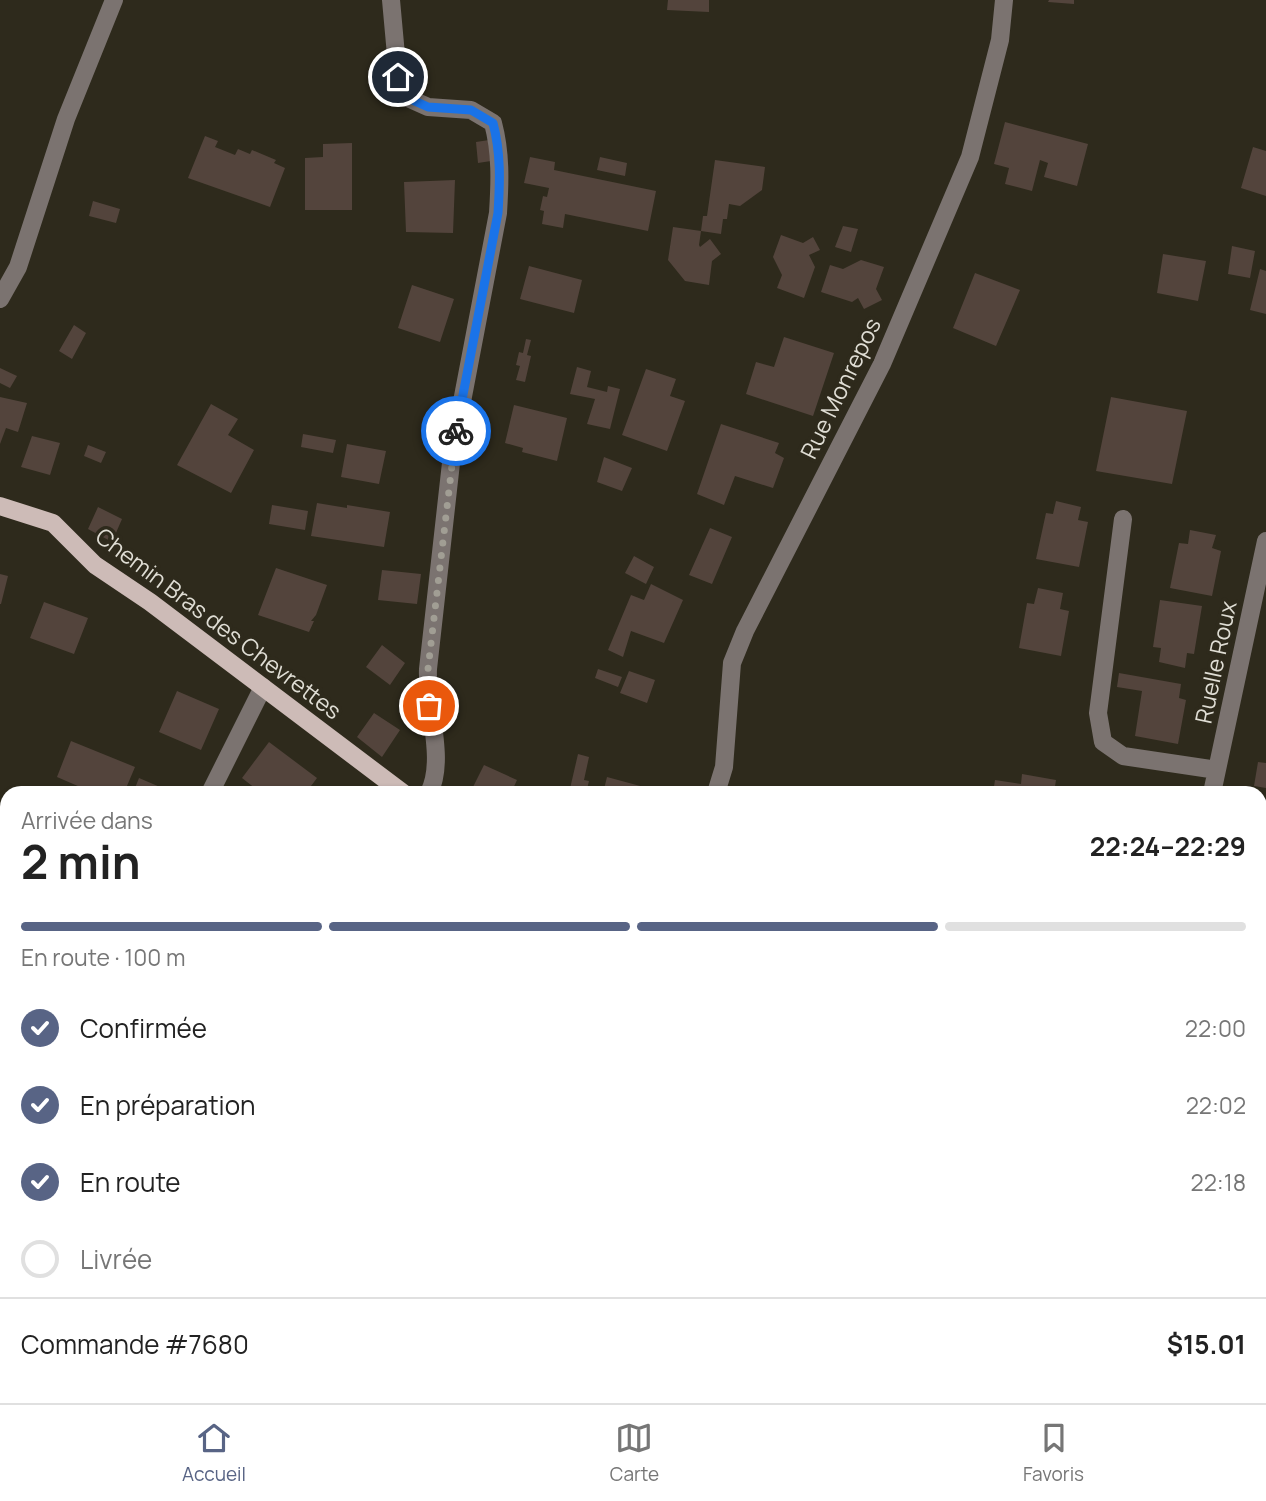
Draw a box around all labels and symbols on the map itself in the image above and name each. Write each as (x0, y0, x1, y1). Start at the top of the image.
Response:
pin (368, 47, 428, 107)
street label: Rue Monrepos (792, 312, 888, 464)
courier (421, 396, 491, 466)
street label: Chemin Bras des Chevrettes (89, 520, 349, 726)
street label: Ruelle Roux (1186, 598, 1244, 726)
pin (399, 676, 459, 736)

